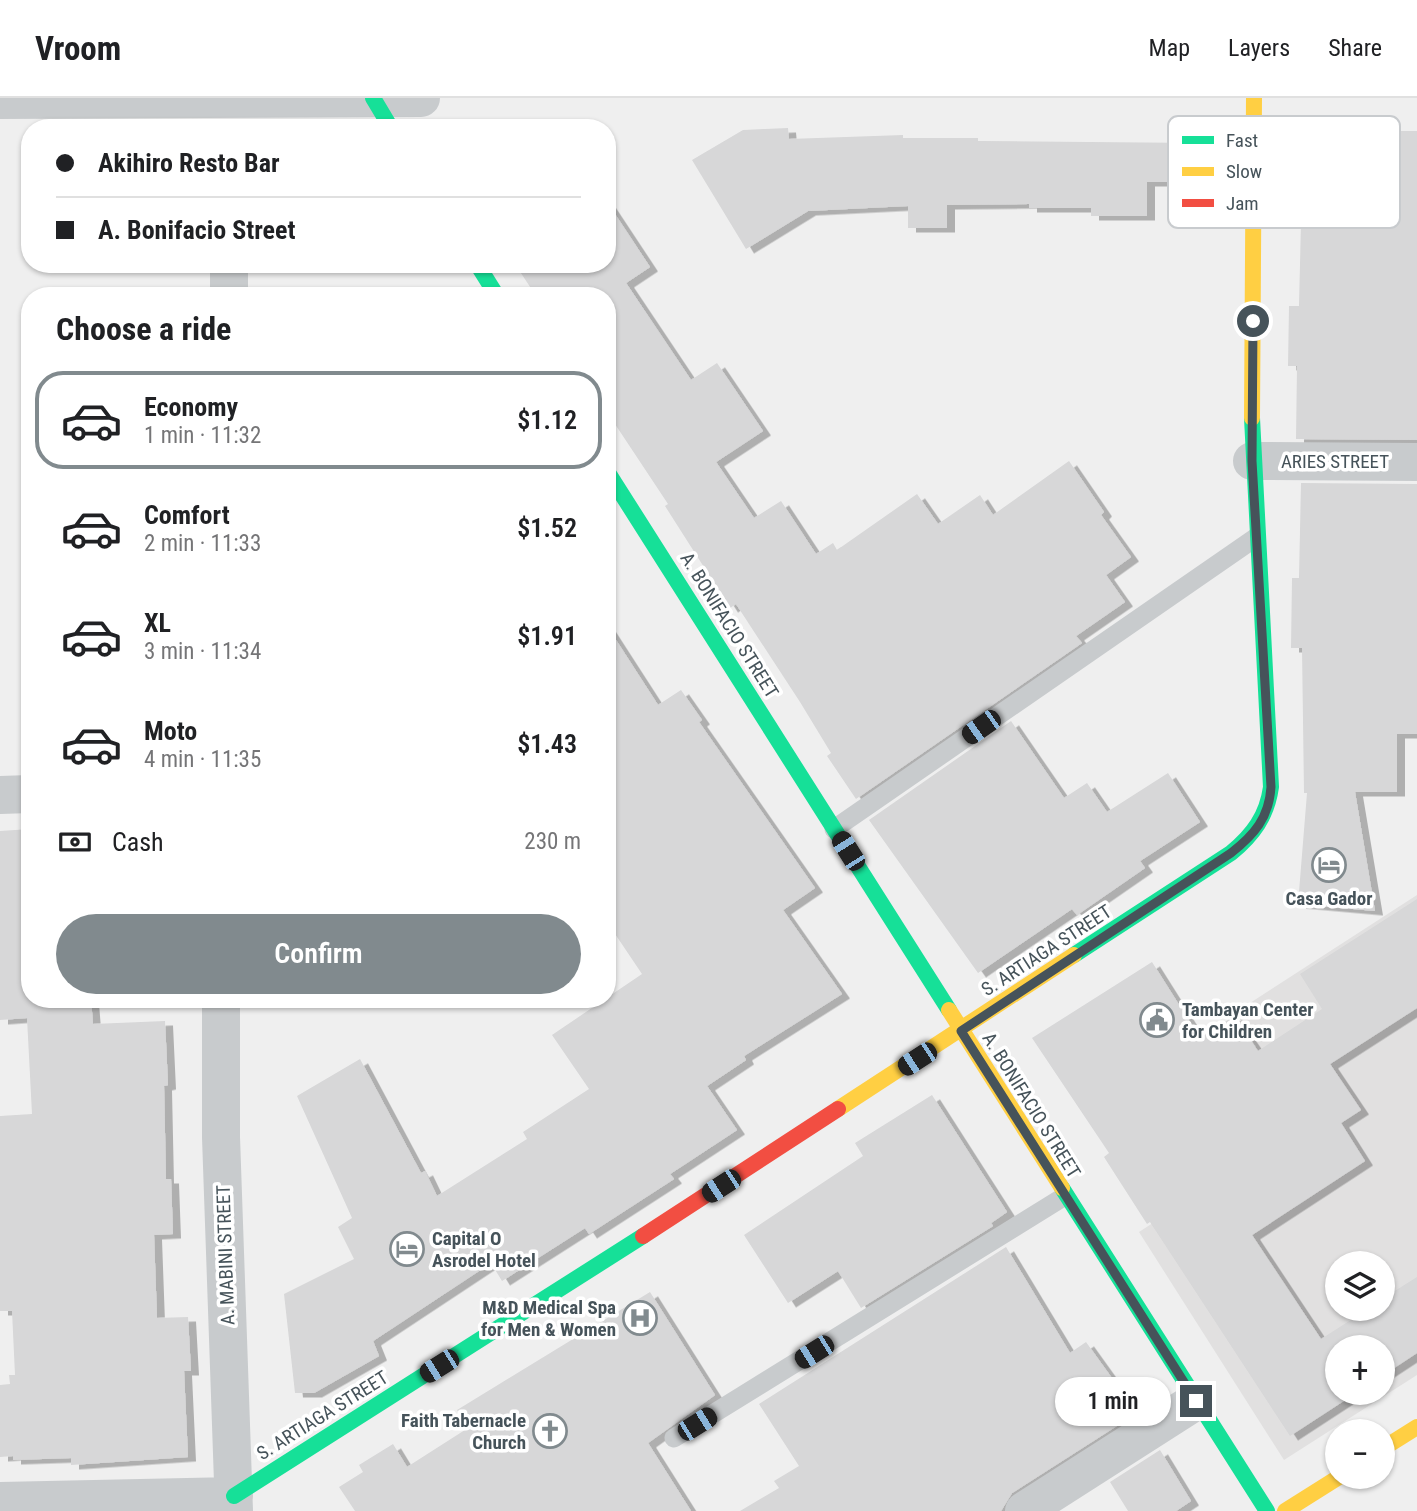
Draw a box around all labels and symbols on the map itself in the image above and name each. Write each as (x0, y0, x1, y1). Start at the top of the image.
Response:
legend (1168, 116, 1400, 228)
text: Fast (1226, 129, 1258, 152)
text: Slow (1226, 160, 1262, 183)
text: Jam (1226, 192, 1259, 215)
route start (1237, 305, 1269, 337)
street label: ARIES STREET (1281, 450, 1389, 473)
street label: A. BONIFACIO STREET (676, 548, 784, 702)
car (958, 706, 1005, 748)
car (828, 828, 869, 874)
hotel icon: Casa Gador (1310, 846, 1348, 884)
place label: Casa Gador (1286, 887, 1372, 910)
street label: S. ARTIAGA STREET (977, 900, 1116, 1001)
place label: Tambayan Center for Children (1182, 998, 1314, 1043)
public building icon: Tambayan Center for Children (1138, 1001, 1176, 1039)
street label: A. BONIFACIO STREET (978, 1028, 1086, 1182)
car (894, 1039, 941, 1079)
car (698, 1166, 745, 1206)
street label: A. MABINI STREET (212, 1184, 239, 1326)
place label: Capital O Asrodel Hotel (432, 1227, 536, 1272)
hotel icon: Capital O Asrodel Hotel (388, 1230, 426, 1268)
place label: M&D Medical Spa for Men & Women (481, 1296, 616, 1341)
hospital icon: M&D Medical Spa for Men & Women (621, 1299, 659, 1337)
car (791, 1332, 838, 1372)
car (416, 1346, 463, 1386)
street label: S. ARTIAGA STREET (252, 1366, 392, 1465)
callout: 1 min (1056, 1376, 1172, 1426)
route end (1180, 1385, 1212, 1417)
car (674, 1404, 721, 1444)
place label: Faith Tabernacle Church (401, 1409, 526, 1454)
church icon: Faith Tabernacle Church (531, 1412, 569, 1450)

